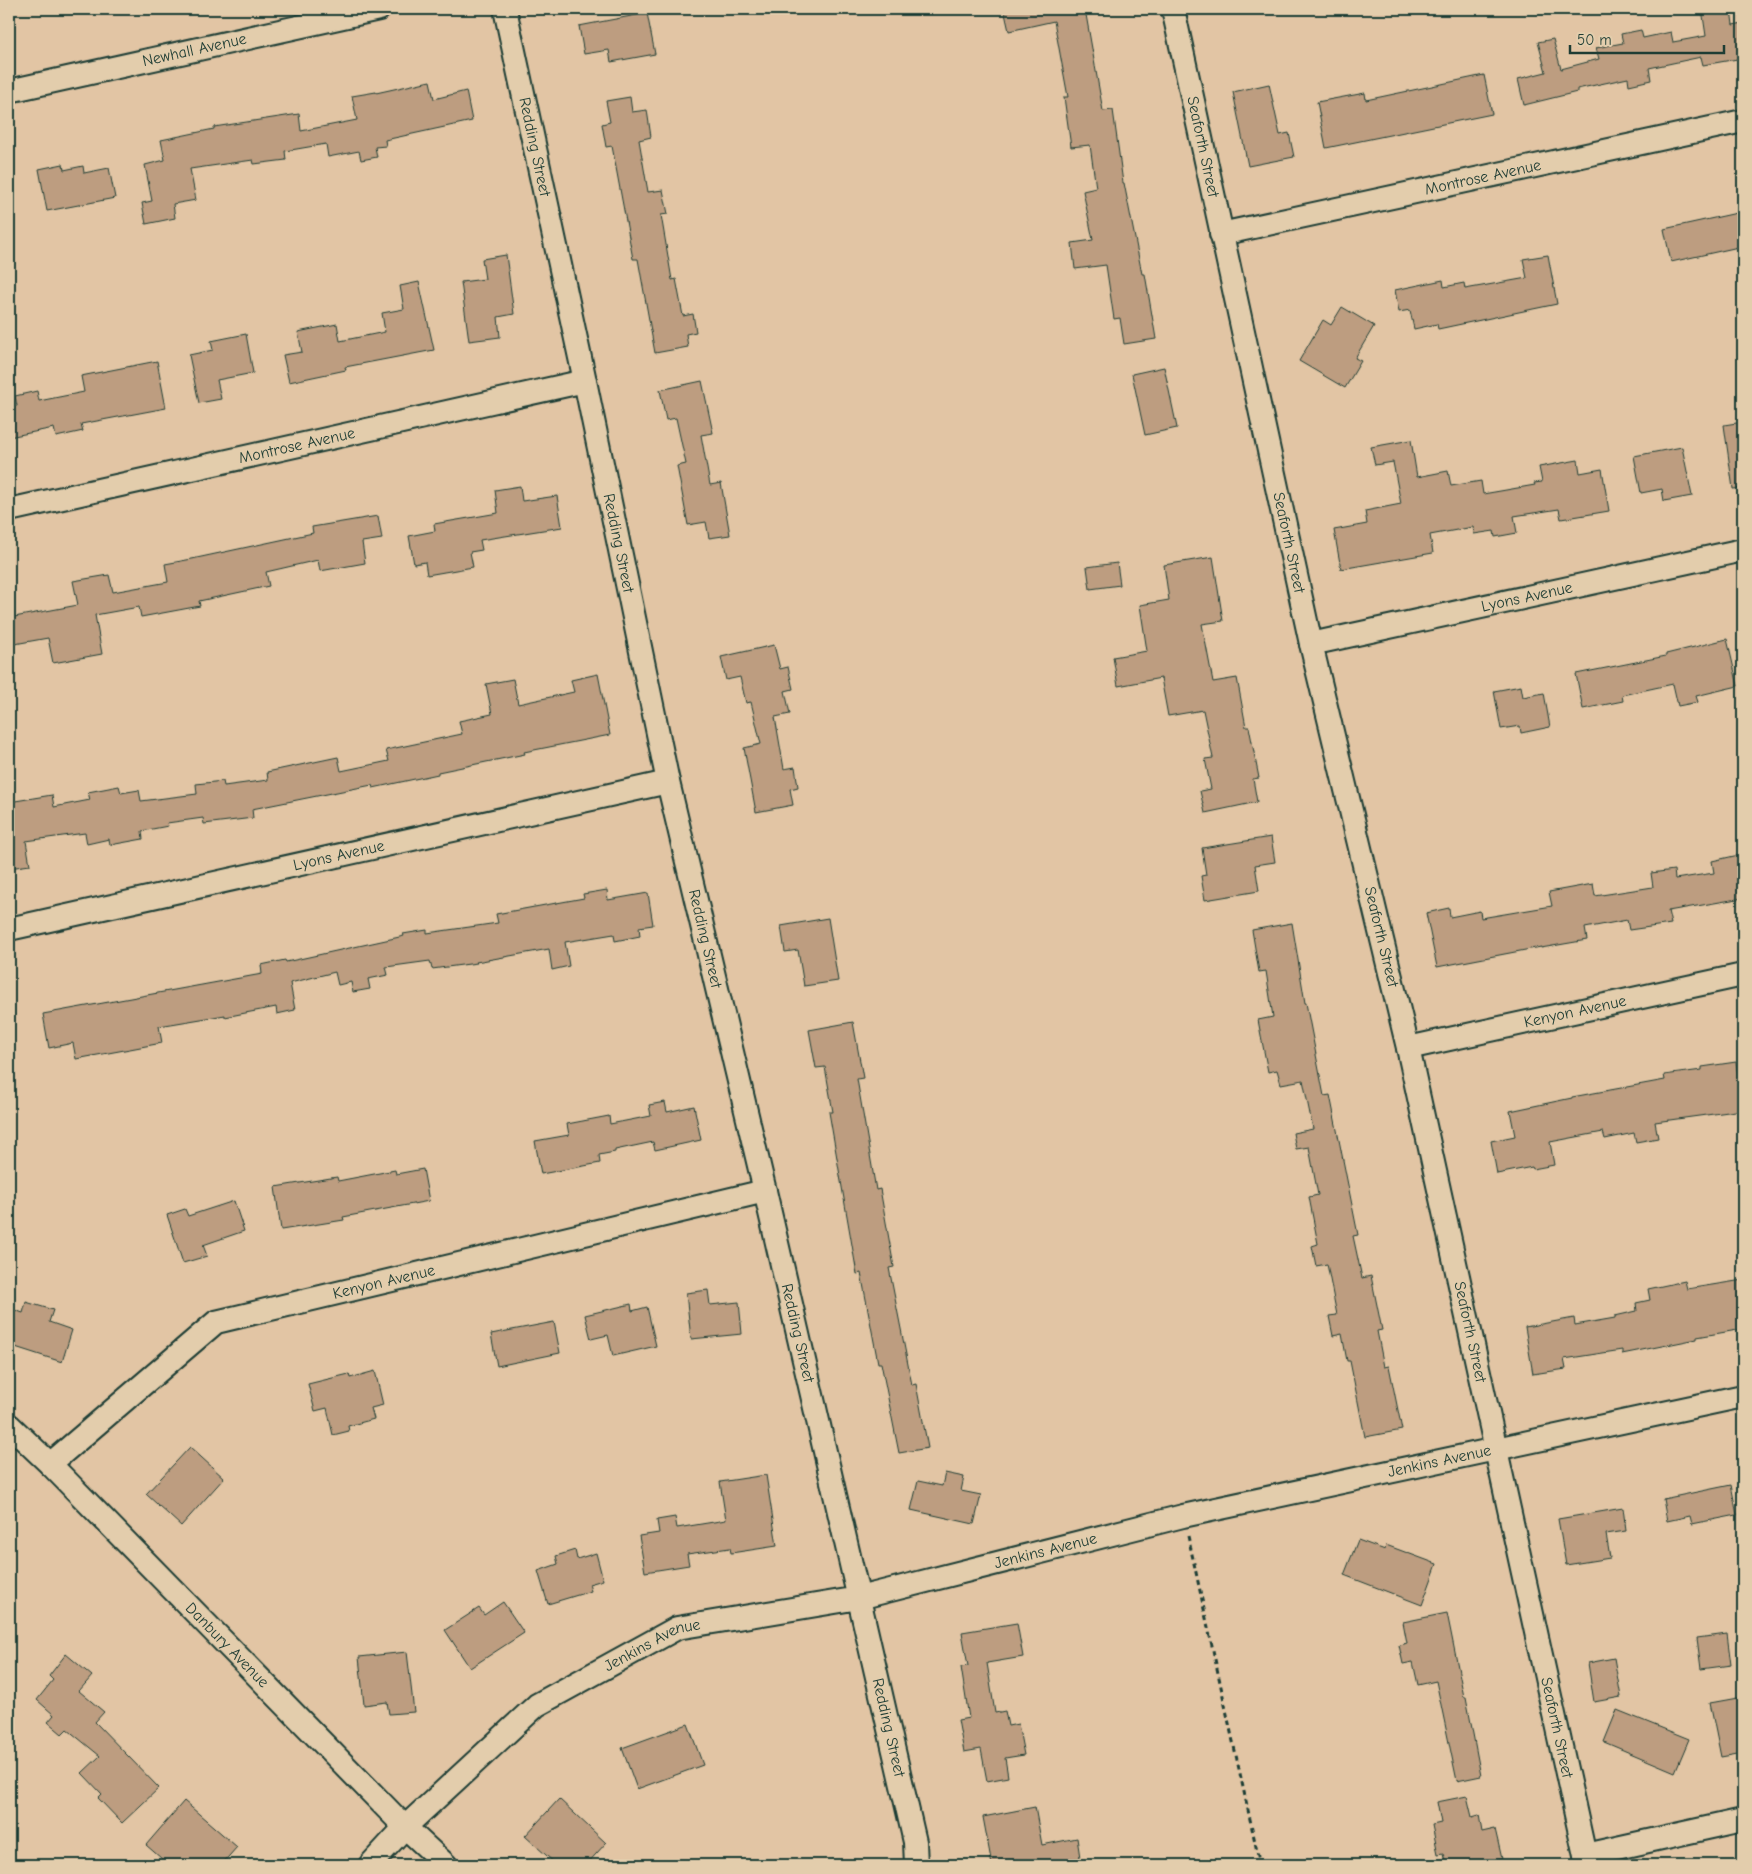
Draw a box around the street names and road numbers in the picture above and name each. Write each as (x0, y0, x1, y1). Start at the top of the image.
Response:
street label: Newhall Avenue (141, 30, 248, 70)
street label: Seaforth Street (1183, 95, 1223, 199)
street label: Redding Street (515, 96, 554, 198)
street label: Montrose Avenue (1423, 156, 1543, 199)
street label: Montrose Avenue (237, 424, 357, 467)
street label: Seaforth Street (1269, 490, 1309, 595)
street label: Redding Street (600, 492, 638, 595)
street label: Lyons Avenue (1480, 578, 1574, 616)
street label: Lyons Avenue (292, 836, 386, 874)
street label: Seaforth Street (1361, 885, 1402, 989)
street label: Redding Street (685, 888, 726, 990)
street label: Kenyon Avenue (1522, 992, 1628, 1031)
street label: Kenyon Avenue (331, 1261, 437, 1303)
street label: Seaforth Street (1450, 1280, 1490, 1385)
street label: Redding Street (778, 1282, 818, 1384)
street label: Jenkins Avenue (1386, 1441, 1493, 1481)
street label: Jenkins Avenue (992, 1529, 1099, 1572)
street label: Danbury Avenue (182, 1599, 273, 1691)
street label: Jenkins Avenue (601, 1615, 702, 1675)
street label: Seaforth Street (1537, 1675, 1577, 1780)
street label: Redding Street (869, 1676, 909, 1779)

